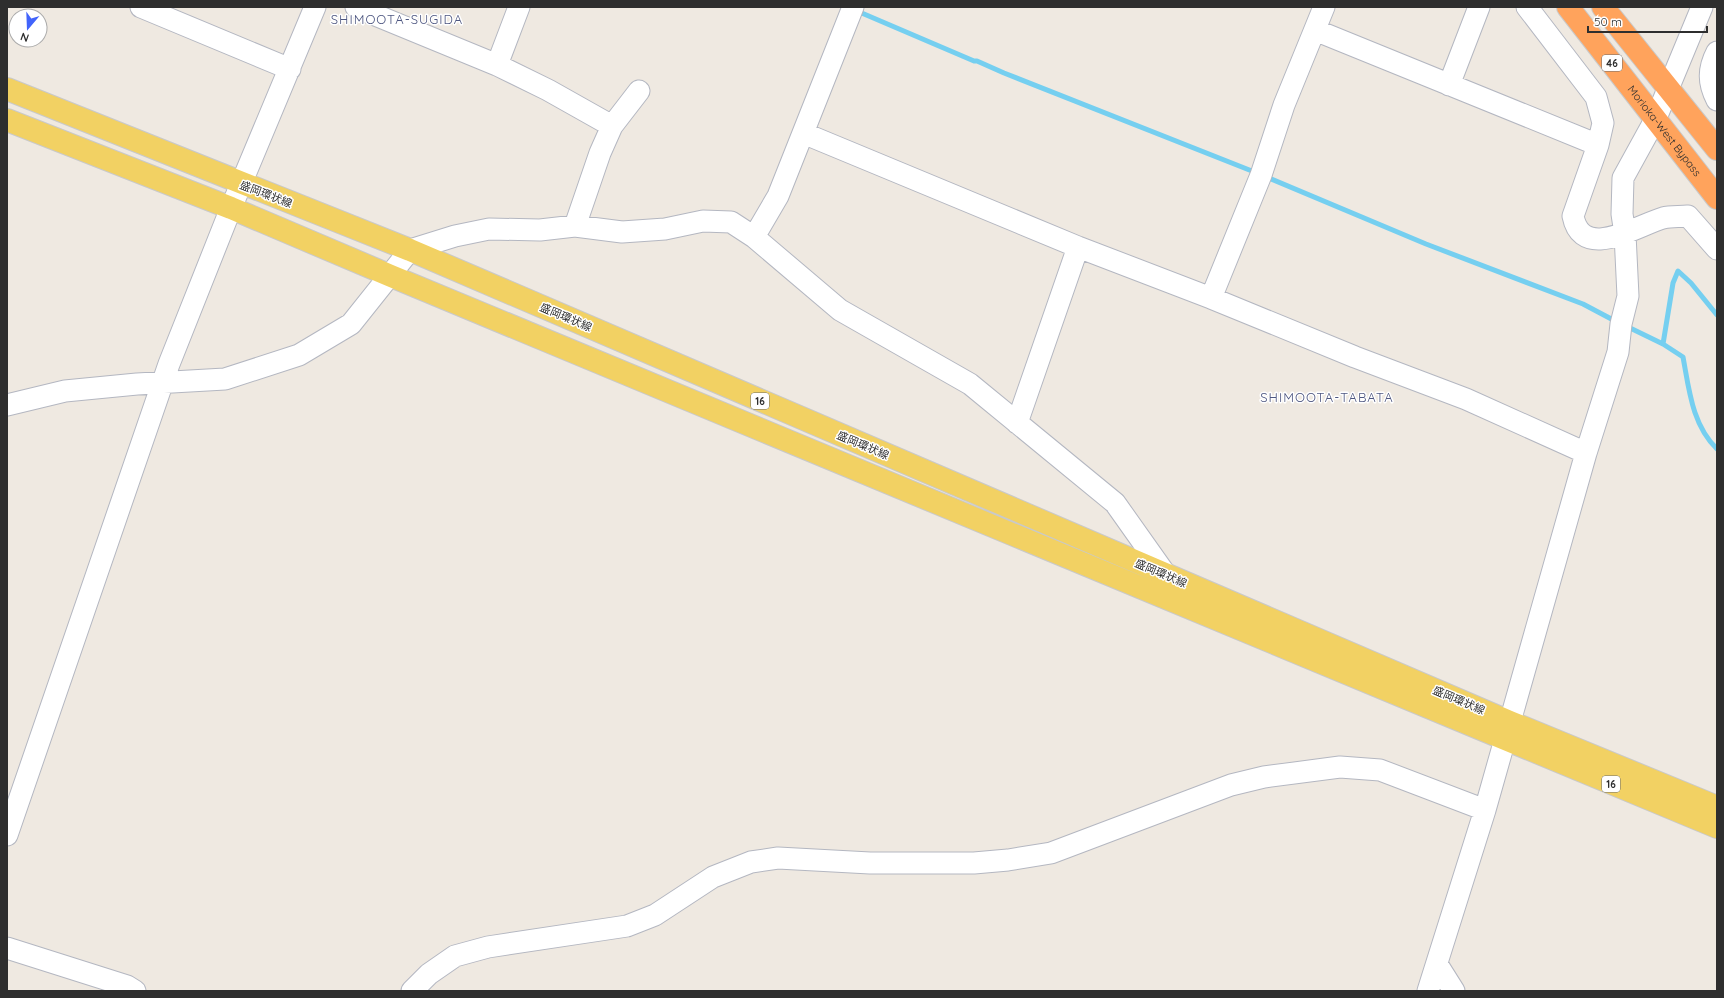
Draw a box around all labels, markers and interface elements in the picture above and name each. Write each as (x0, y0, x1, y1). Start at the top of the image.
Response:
north arrow (8, 8, 48, 48)
scale bar (1588, 8, 1707, 34)
district label: SHIMOOTA-SUGIDA (331, 11, 463, 27)
text: 50 m (1594, 14, 1622, 29)
text: N (19, 30, 31, 45)
road number: 46 (1602, 55, 1622, 71)
street label: Morioka-West Bypass (1625, 83, 1704, 179)
street label: 盛岡環状線 (238, 178, 294, 210)
street label: 盛岡環状線 (538, 300, 594, 334)
district label: SHIMOOTA-TABATA (1260, 389, 1394, 405)
road number: 16 (751, 393, 769, 409)
street label: 盛岡環状線 (835, 428, 891, 462)
street label: 盛岡環状線 (1133, 556, 1189, 590)
street label: 盛岡環状線 (1431, 683, 1487, 717)
road number: 16 (1602, 776, 1620, 792)

